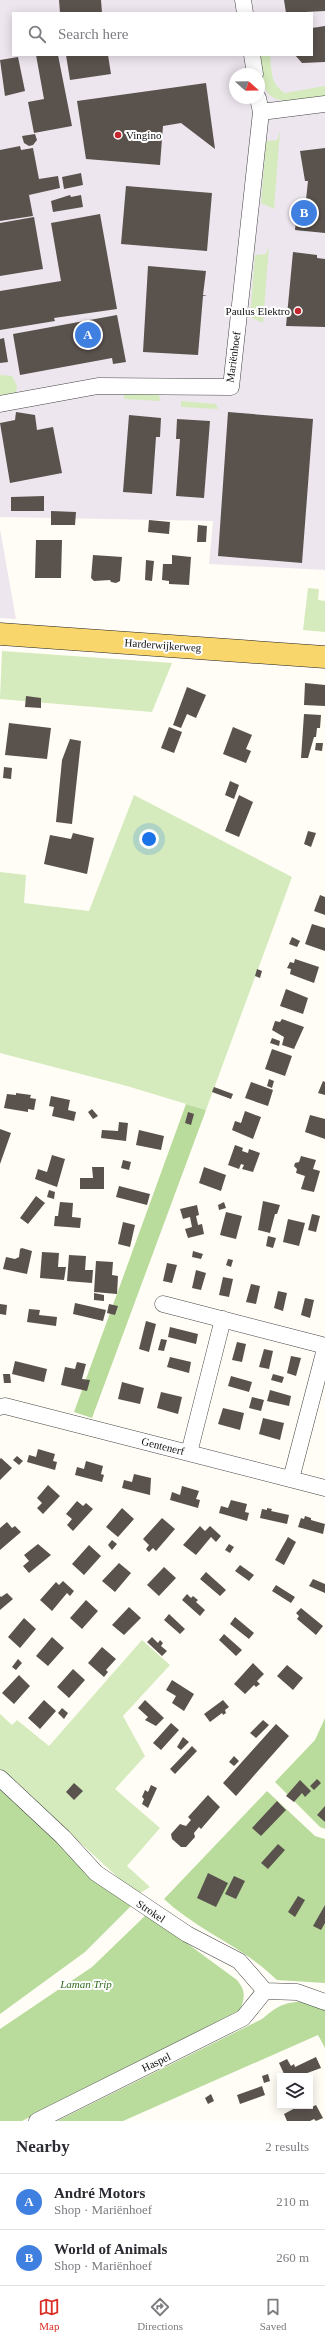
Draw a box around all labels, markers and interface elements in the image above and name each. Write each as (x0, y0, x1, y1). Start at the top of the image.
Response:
search box (12, 12, 313, 56)
icon: search (26, 23, 48, 45)
text: Search here (58, 26, 128, 42)
north arrow (229, 68, 265, 104)
place label: Vingino (126, 129, 162, 141)
marker: Vingino (113, 130, 123, 140)
pin: B (291, 198, 317, 228)
place label: Paulus Elektro (226, 305, 290, 317)
marker: Paulus Elektro (293, 306, 303, 316)
pin: A (75, 320, 101, 350)
street label: Mariënhoef (223, 330, 243, 383)
street label: Harderwijkerweg (124, 636, 202, 654)
your location (139, 829, 159, 849)
street label: Gentenerf (140, 1435, 186, 1457)
street label: Strokel (134, 1897, 168, 1925)
park label: Laman Trip (59, 1978, 112, 1990)
street label: Haspel (140, 2050, 172, 2074)
map controls (277, 2073, 313, 2109)
button: layers (277, 2073, 313, 2109)
text: Nearby (16, 2137, 70, 2156)
text: 2 results (265, 2139, 309, 2154)
text: André Motors (54, 2185, 145, 2201)
text: A (24, 2194, 34, 2209)
text: 210 m (276, 2194, 309, 2209)
text: Shop · Mariënhoef (54, 2202, 152, 2217)
text: World of Animals (54, 2241, 167, 2257)
text: B (25, 2250, 33, 2265)
text: 260 m (276, 2250, 309, 2265)
text: Shop · Mariënhoef (54, 2258, 152, 2273)
tab: Map (38, 2296, 60, 2332)
tab: Directions (137, 2296, 183, 2332)
tab: Saved (260, 2296, 287, 2332)

